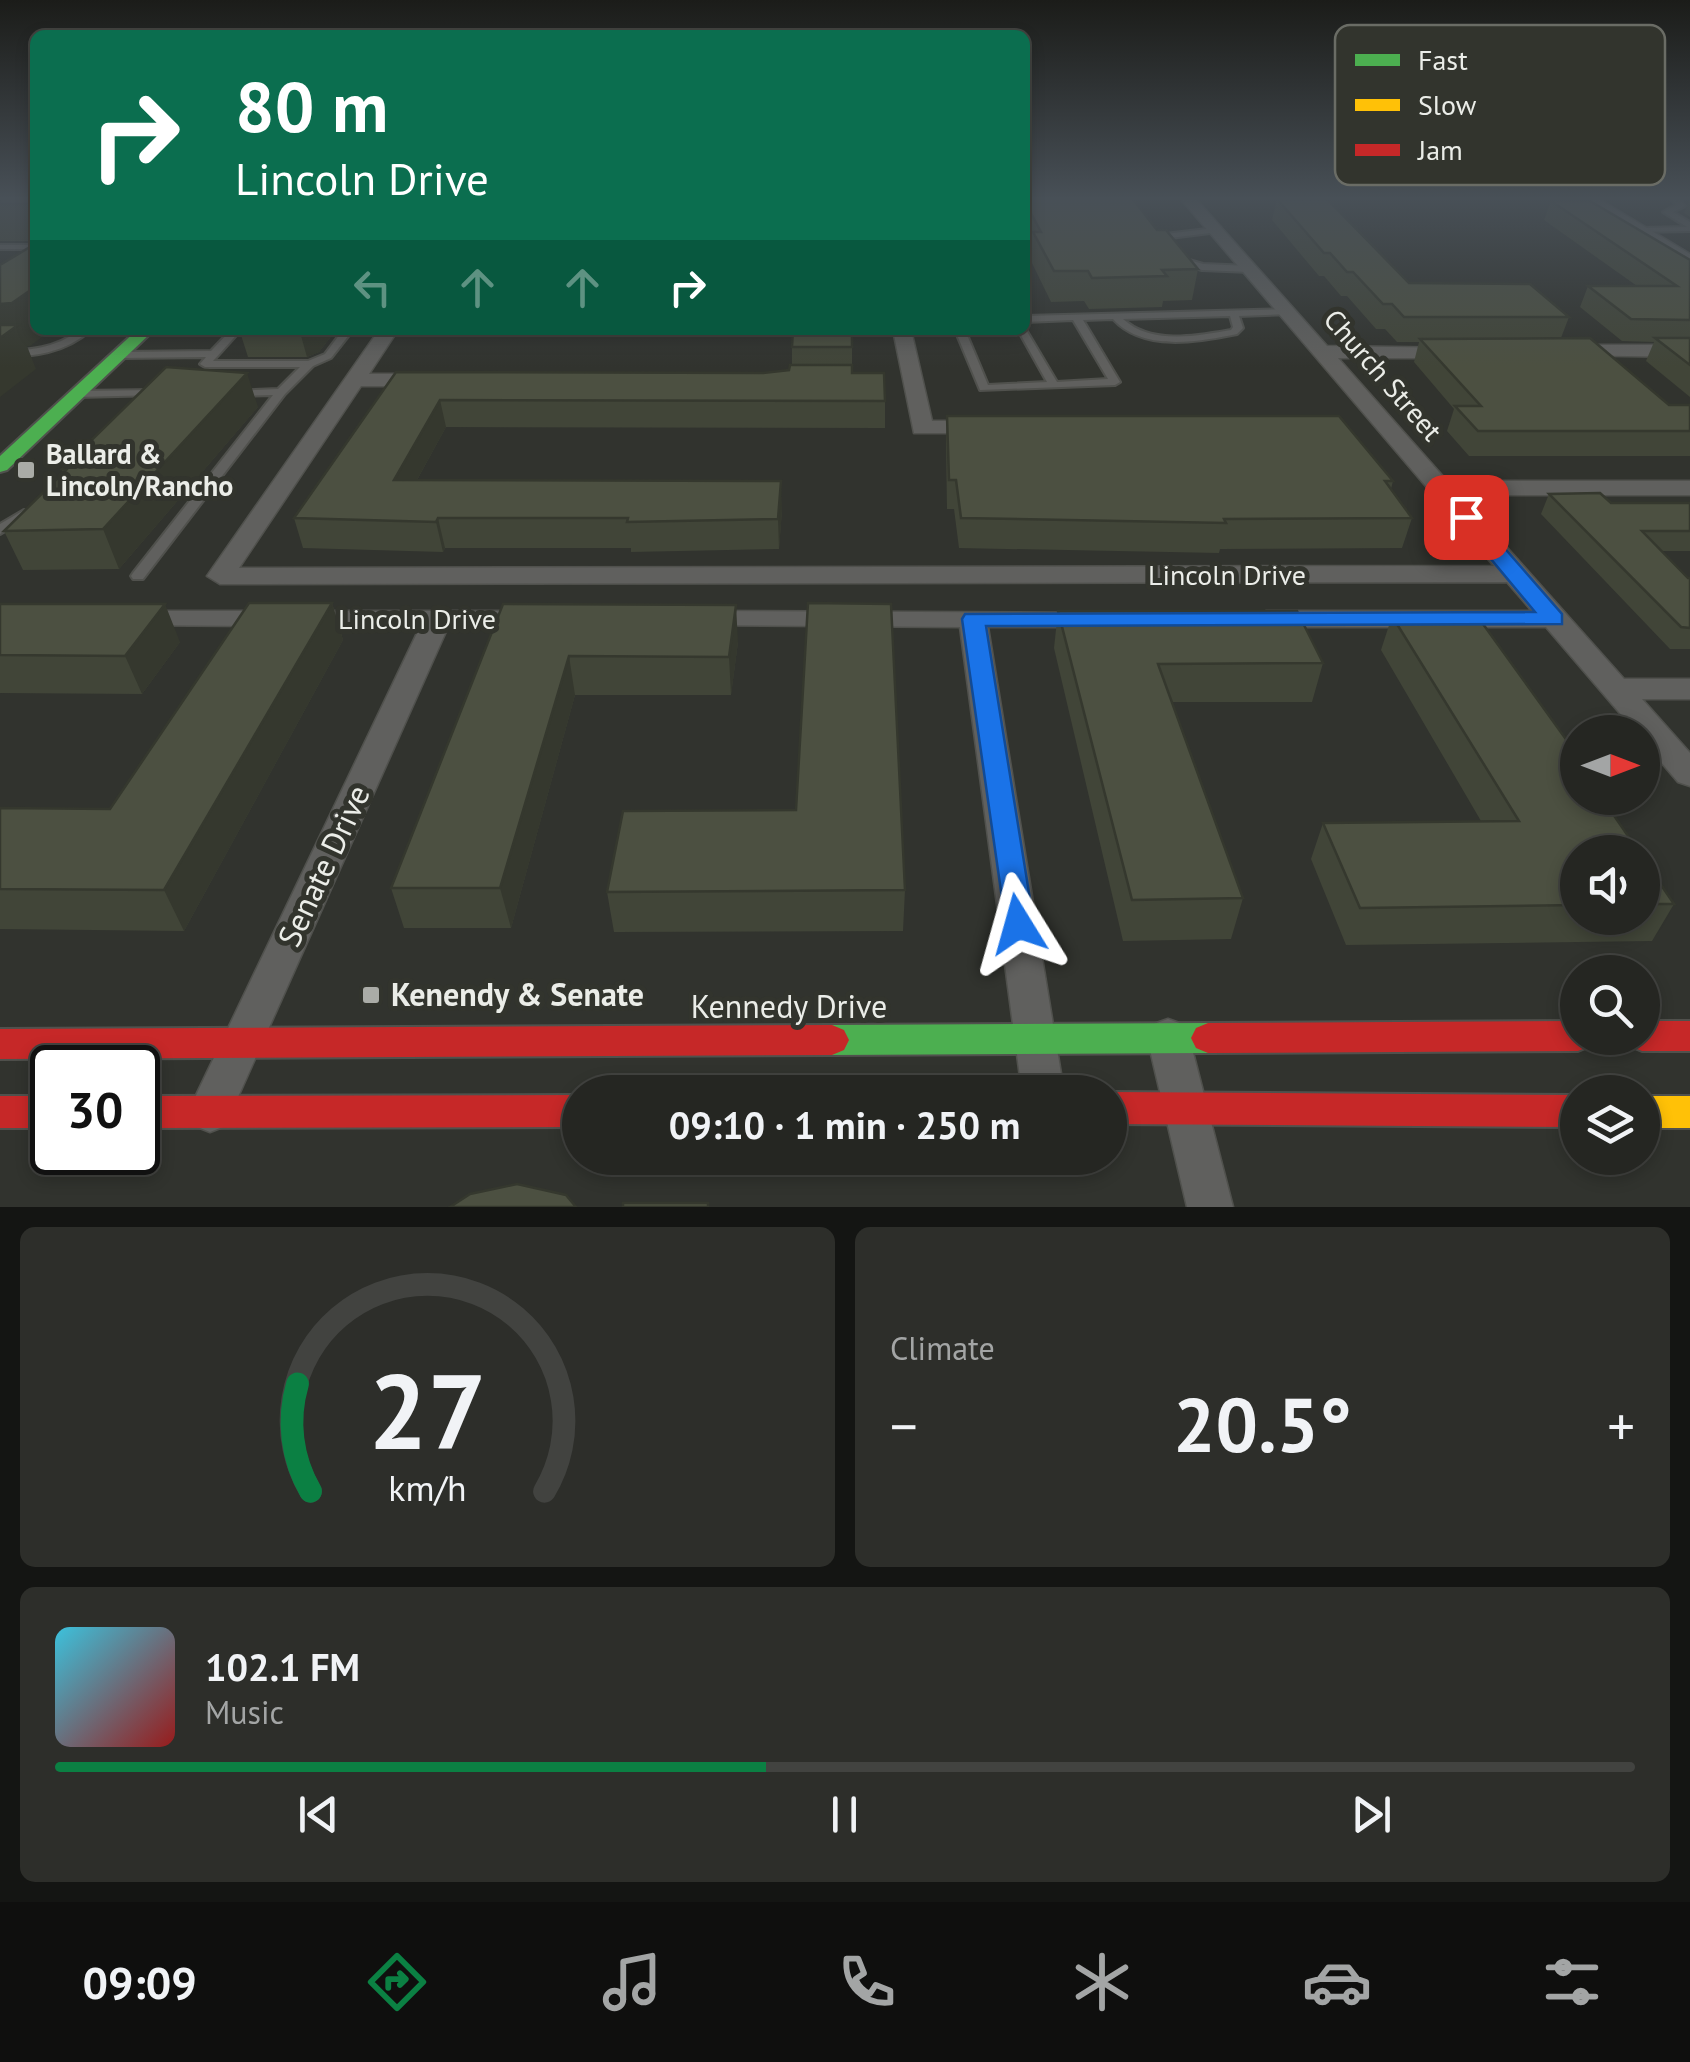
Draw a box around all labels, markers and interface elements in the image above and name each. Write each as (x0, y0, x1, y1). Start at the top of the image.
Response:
legend (1335, 25, 1665, 185)
text: Fast (1418, 41, 1468, 78)
text: 80 m (235, 61, 388, 151)
icon: right (70, 70, 200, 200)
text: Slow (1418, 86, 1477, 123)
text: Jam (1417, 131, 1463, 168)
text: Lincoln Drive (235, 149, 489, 207)
icon: left (345, 260, 400, 315)
icon: ahead (450, 260, 505, 315)
icon: ahead (555, 260, 610, 315)
icon: right (660, 260, 715, 315)
street label: Church Street (1316, 301, 1451, 449)
place label: Ballard & Lincoln/Rancho (46, 435, 233, 504)
marker: Ballard & Lincoln/Rancho (15, 459, 37, 481)
pin (1424, 475, 1509, 560)
icon: arrive (1439, 490, 1494, 545)
street label: Lincoln Drive (1148, 556, 1306, 593)
street label: Lincoln Drive (338, 600, 496, 637)
north arrow (1560, 715, 1660, 815)
map controls (1560, 715, 1660, 1175)
street label: Senate Drive (267, 778, 379, 953)
button: sound (1560, 835, 1660, 935)
position arrow (966, 872, 1070, 976)
button: search (1560, 955, 1660, 1055)
place label: Kenendy & Senate (391, 973, 644, 1015)
marker: Kenendy & Senate (360, 984, 382, 1006)
street label: Kennedy Drive (691, 985, 887, 1027)
speed limit sign: 30 (30, 1045, 160, 1175)
button: layers (1560, 1075, 1660, 1175)
text: 09:10 · 1 min · 250 m (669, 1100, 1020, 1149)
text: Climate (890, 1327, 995, 1369)
text: 27 (369, 1343, 486, 1478)
text: 20.5° (1173, 1376, 1352, 1473)
text: − (890, 1390, 918, 1461)
text: + (1607, 1390, 1635, 1461)
text: km/h (388, 1465, 467, 1511)
text: 102.1 FM (205, 1642, 360, 1691)
text: Music (205, 1691, 284, 1733)
icon: previous (291, 1787, 346, 1842)
icon: pause (817, 1787, 872, 1842)
icon: next (1344, 1787, 1399, 1842)
icon: directions (362, 1947, 432, 2017)
icon: music (597, 1947, 667, 2017)
icon: phone (832, 1947, 902, 2017)
icon: climate (1067, 1947, 1137, 2017)
icon: car (1302, 1947, 1372, 2017)
icon: filters (1537, 1947, 1607, 2017)
text: 09:09 (83, 1953, 197, 2011)

